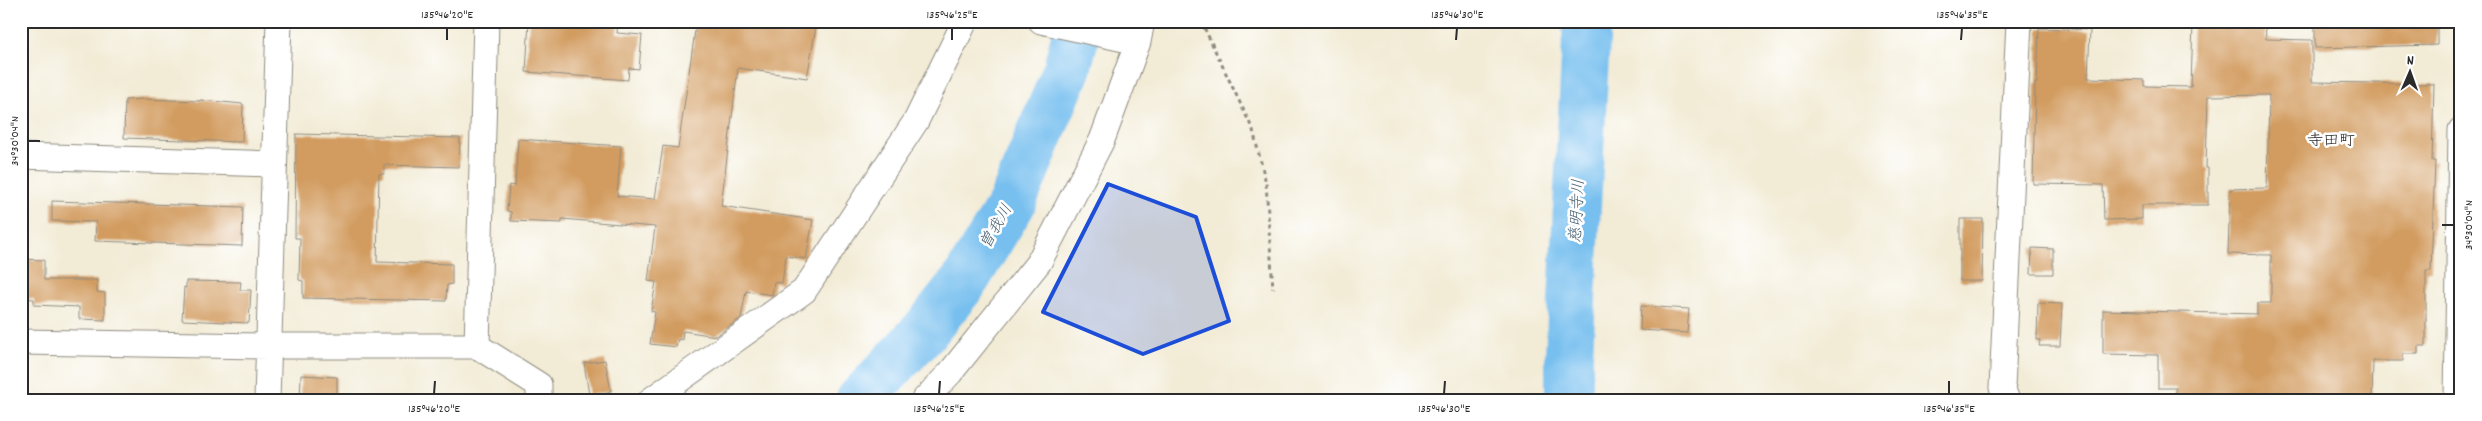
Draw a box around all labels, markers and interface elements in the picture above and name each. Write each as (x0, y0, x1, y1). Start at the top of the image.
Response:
text: 135°46'20"E (421, 7, 474, 24)
text: 135°46'25"E (926, 7, 978, 24)
text: 135°46'30"E (1431, 7, 1484, 24)
text: 135°46'35"E (1936, 7, 1988, 24)
north arrow (2384, 48, 2434, 98)
text: N (2407, 51, 2414, 71)
text: 34°30'04"N (7, 116, 24, 166)
district label: 寺田町 (2307, 130, 2355, 153)
water label: 慈明寺川 (1565, 178, 1591, 244)
water label: 曽我川 (975, 200, 1019, 254)
text: 34°30'04"N (2461, 200, 2478, 250)
text: 135°46'20"E (408, 401, 461, 418)
text: 135°46'25"E (913, 401, 965, 418)
text: 135°46'30"E (1418, 401, 1471, 418)
text: 135°46'35"E (1923, 401, 1975, 418)

